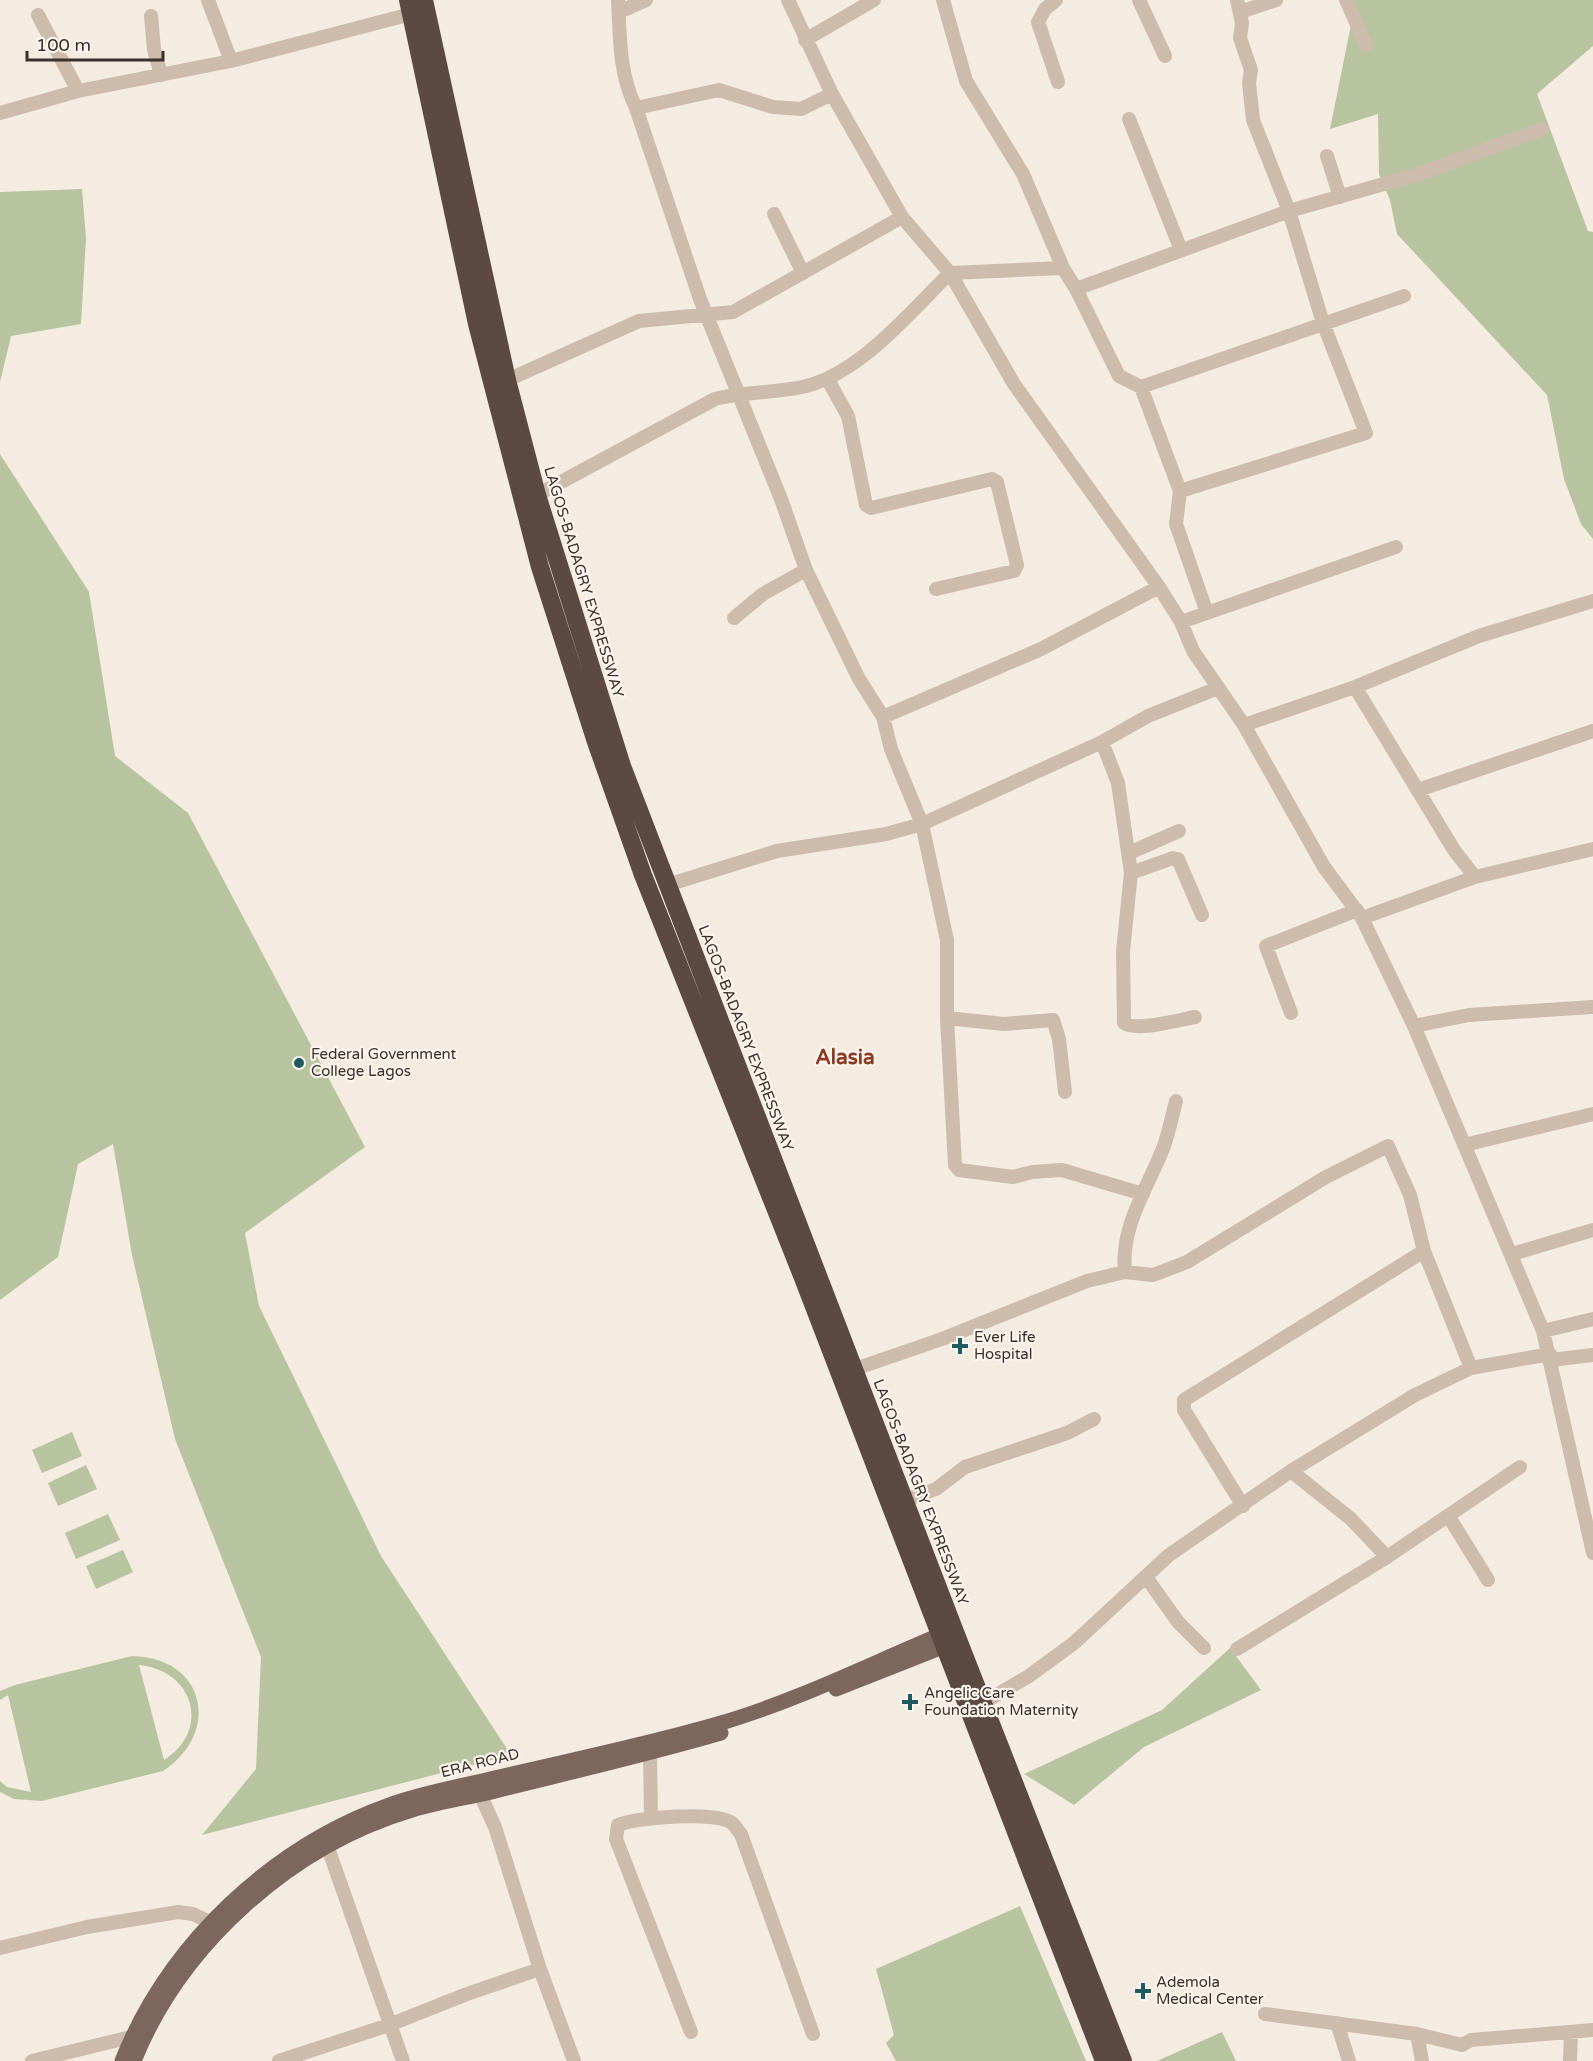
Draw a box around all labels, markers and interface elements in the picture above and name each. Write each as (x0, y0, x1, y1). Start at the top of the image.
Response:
scale bar (27, 24, 164, 62)
text: 100 m (36, 34, 91, 56)
street label: LAGOS-BADAGRY EXPRESSWAY (540, 464, 628, 700)
street label: LAGOS-BADAGRY EXPRESSWAY (694, 922, 798, 1154)
place label: Federal Government College Lagos (311, 1045, 457, 1080)
district label: Alasia (815, 1045, 875, 1070)
marker: Federal Government College Lagos (292, 1056, 306, 1070)
place label: Ever Life Hospital (974, 1328, 1035, 1363)
marker: Ever Life Hospital (951, 1337, 969, 1355)
street label: LAGOS-BADAGRY EXPRESSWAY (869, 1376, 973, 1608)
place label: Angelic Care Foundation Maternity (924, 1684, 1078, 1719)
marker: Angelic Care Foundation Maternity (901, 1693, 919, 1711)
street label: ERA ROAD (439, 1745, 521, 1781)
place label: Ademola Medical Center (1156, 1973, 1264, 2008)
marker: Ademola Medical Center (1134, 1982, 1152, 2000)

